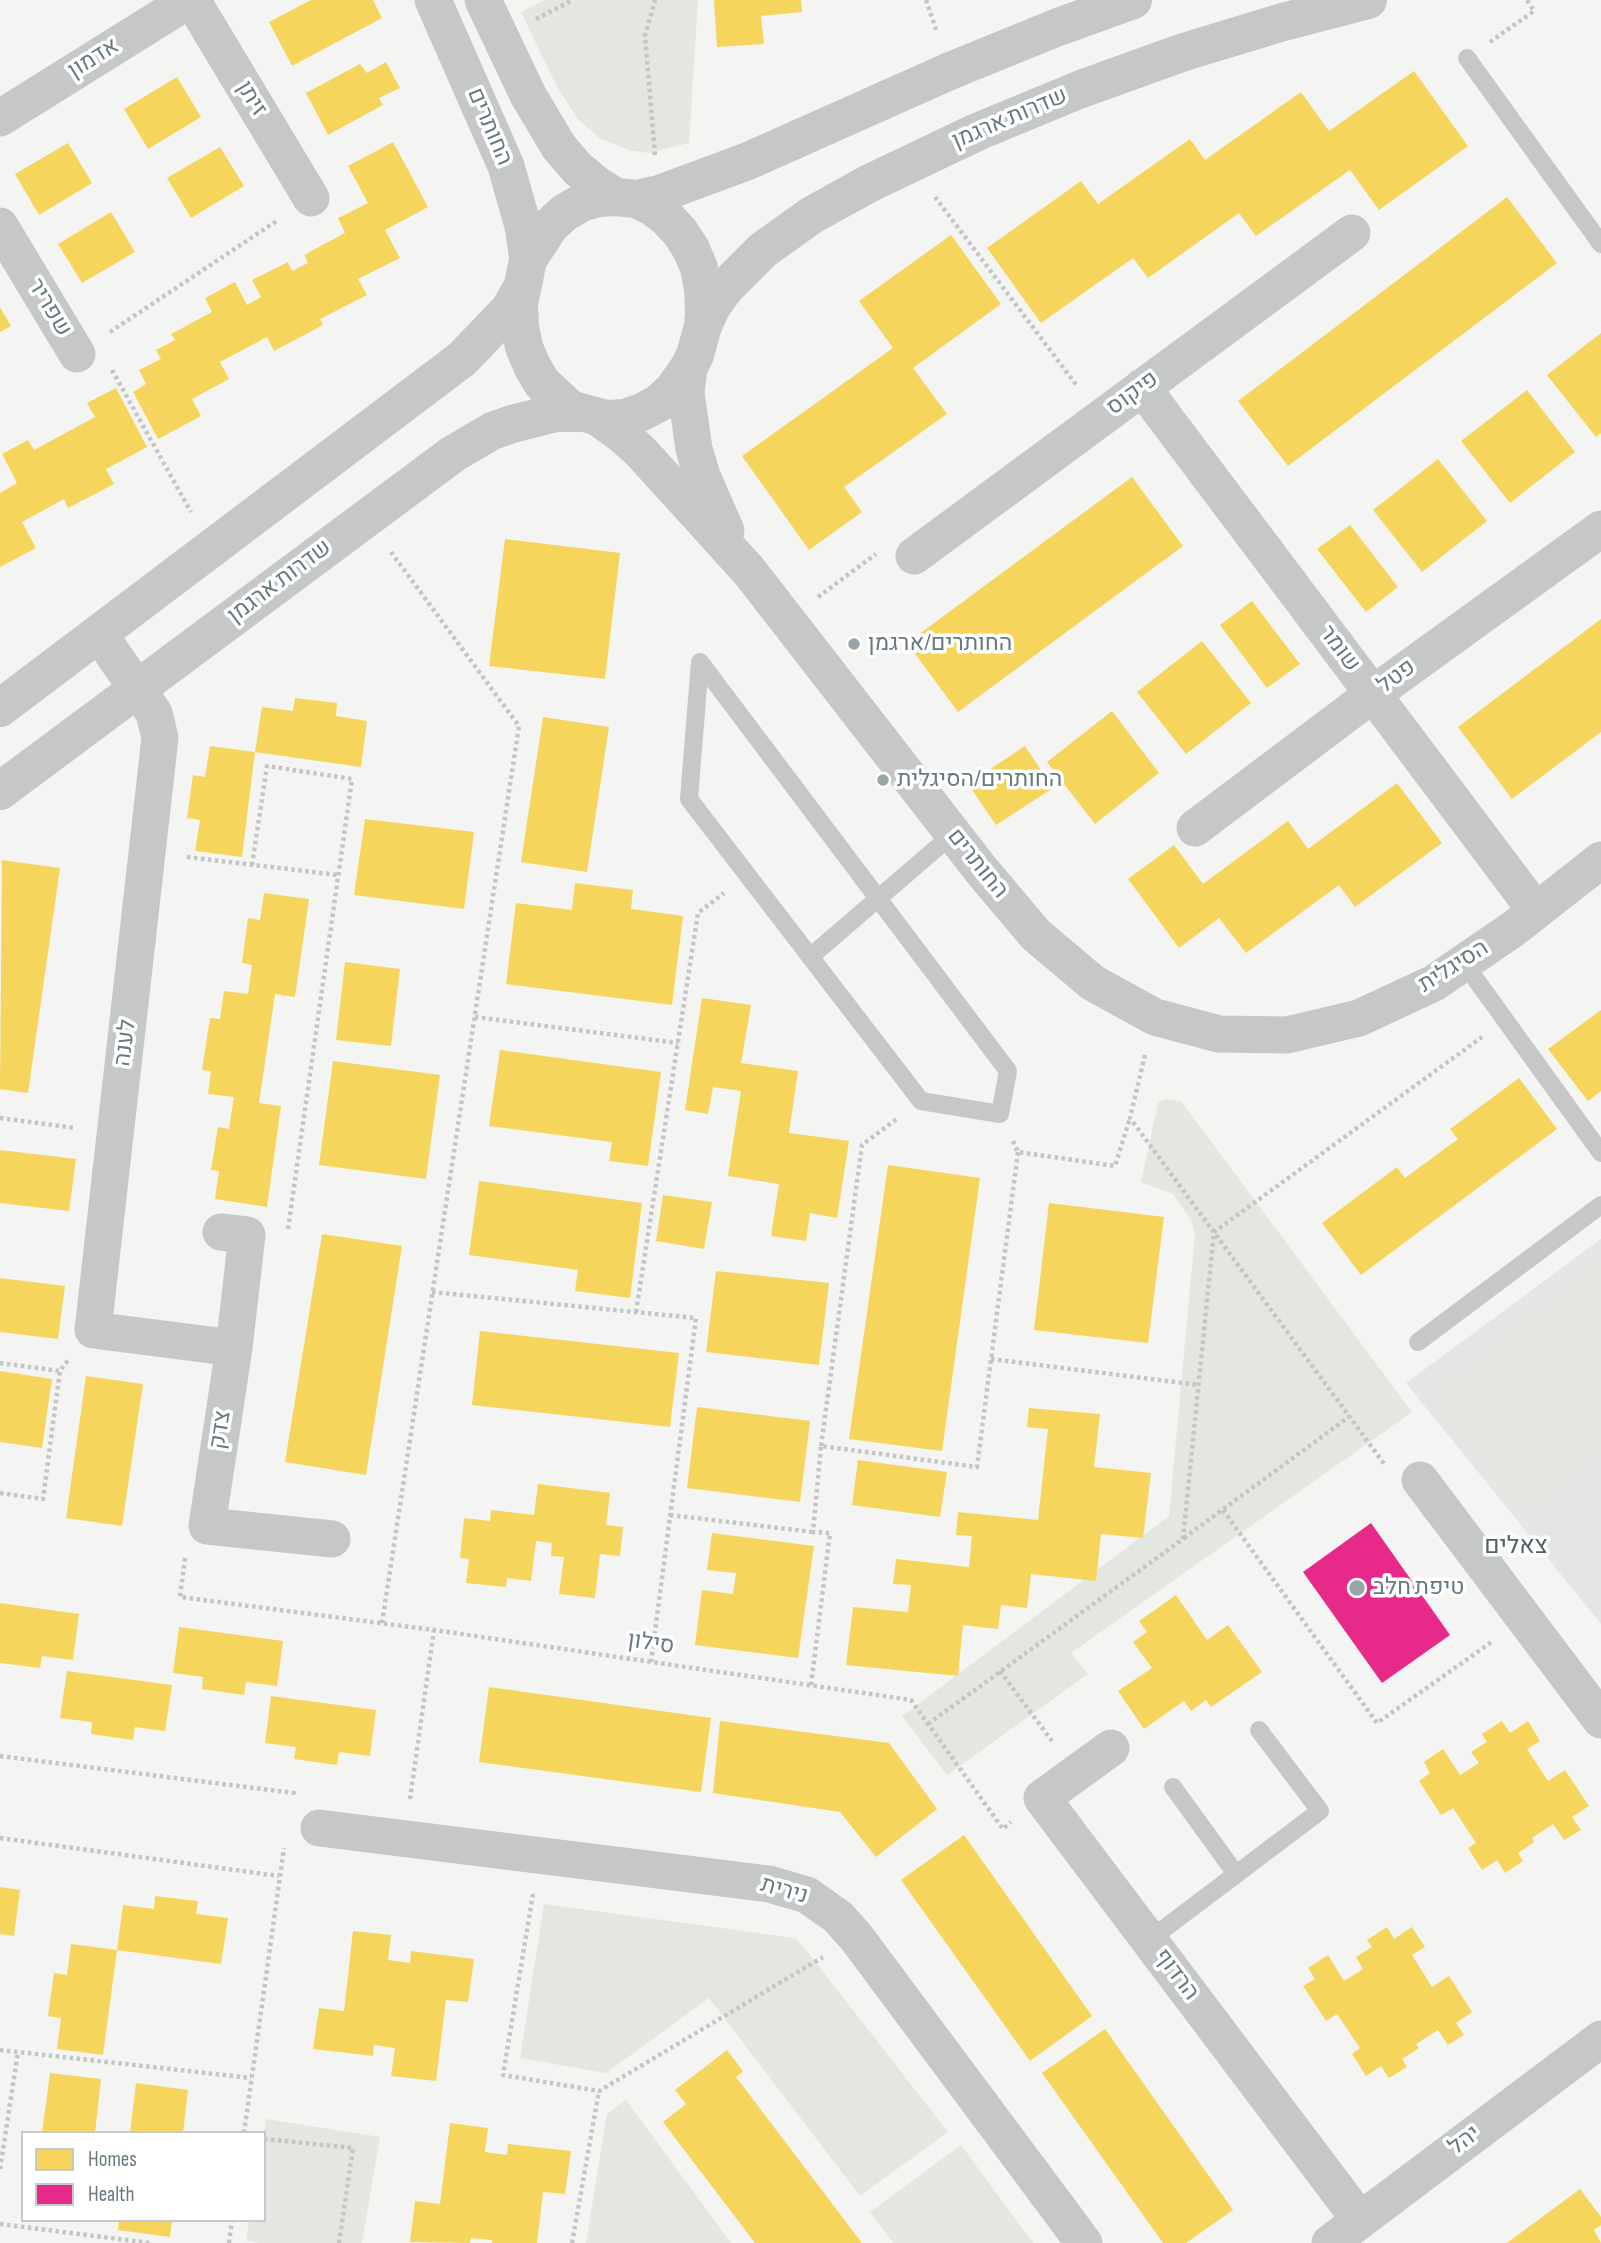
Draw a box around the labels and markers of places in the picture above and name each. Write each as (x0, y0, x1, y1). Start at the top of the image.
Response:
place label: החותרים/ארגמן (868, 630, 1012, 658)
marker: החותרים/ארגמן (846, 636, 862, 652)
place label: החותרים/הסיגלית (897, 766, 1062, 794)
marker: החותרים/הסיגלית (875, 772, 891, 788)
place label: טיפת חלב (1373, 1574, 1464, 1602)
marker: טיפת חלב (1347, 1578, 1367, 1598)

